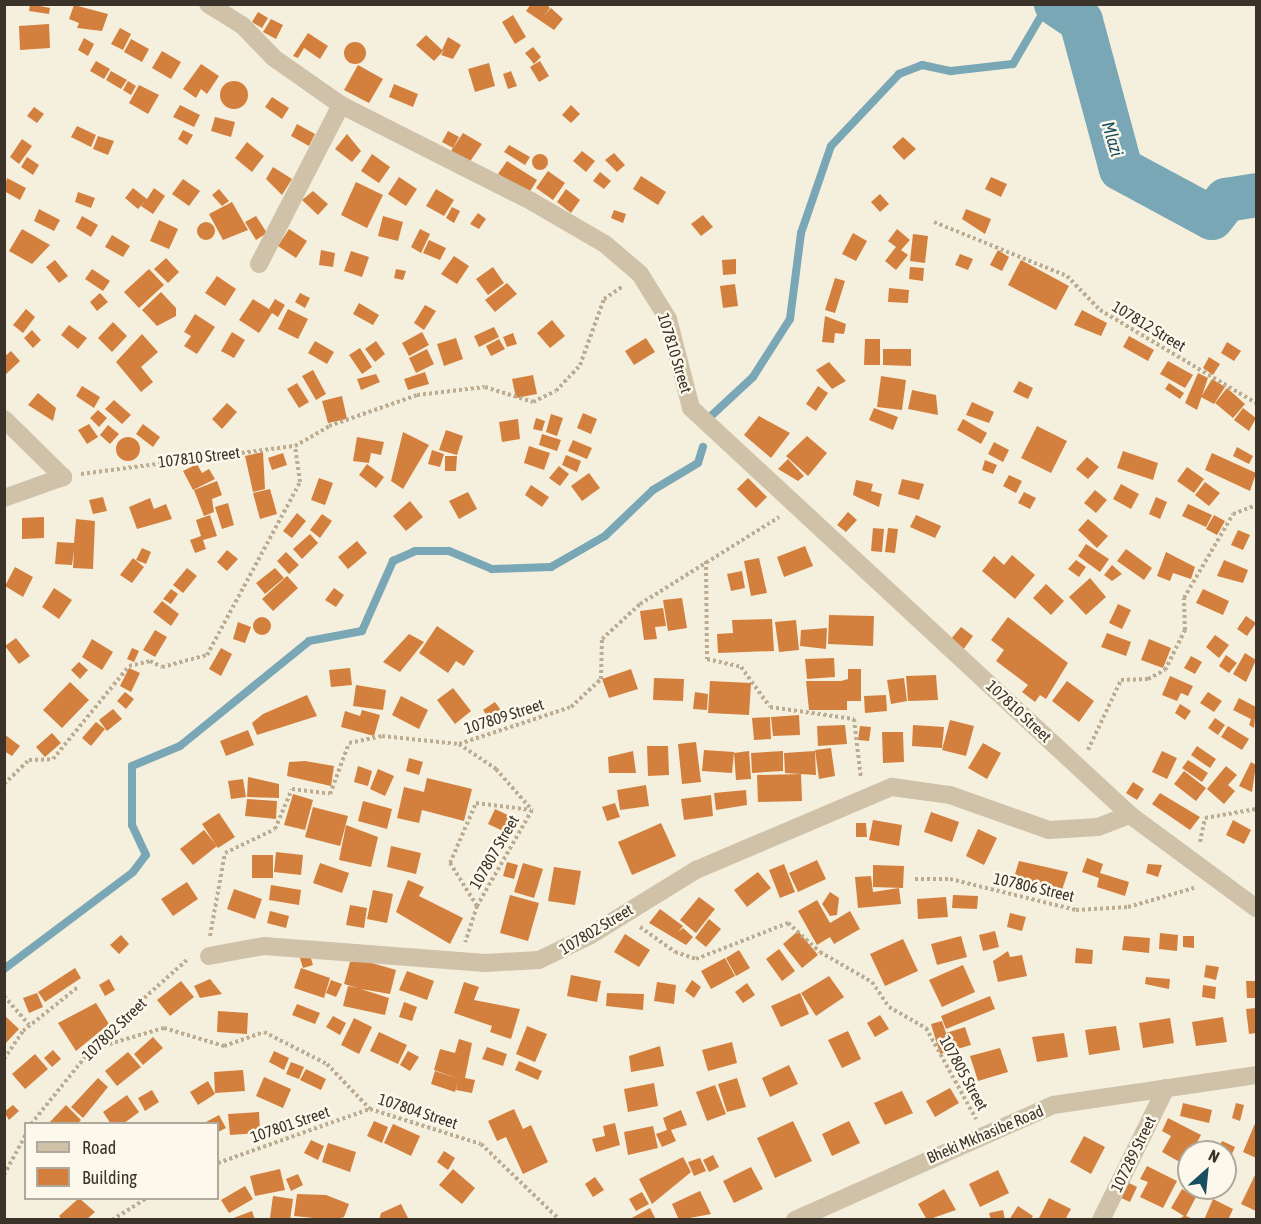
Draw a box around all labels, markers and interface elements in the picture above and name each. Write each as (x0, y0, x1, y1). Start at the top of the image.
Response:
water label: Mlazi (1096, 119, 1128, 159)
street label: 107812 Street (1109, 297, 1189, 355)
street label: 107810 Street (654, 311, 696, 395)
street label: 107810 Street (157, 442, 241, 472)
street label: 107810 Street (982, 676, 1056, 746)
street label: 107809 Street (462, 694, 546, 738)
street label: 107807 Street (465, 812, 523, 892)
street label: 107806 Street (992, 868, 1076, 906)
street label: 107802 Street (556, 900, 636, 958)
street label: 107802 Street (78, 993, 150, 1065)
street label: 107805 Street (936, 1032, 992, 1114)
street label: 107804 Street (376, 1089, 460, 1133)
street label: Bheki Mkhasibe Road (924, 1101, 1046, 1167)
street label: 107801 Street (248, 1102, 332, 1146)
street label: 107289 Street (1106, 1113, 1160, 1195)
legend (24, 1122, 219, 1200)
text: Road (82, 1137, 116, 1158)
north arrow (1177, 1140, 1237, 1200)
text: N (1206, 1146, 1223, 1166)
text: Building (82, 1167, 137, 1188)

